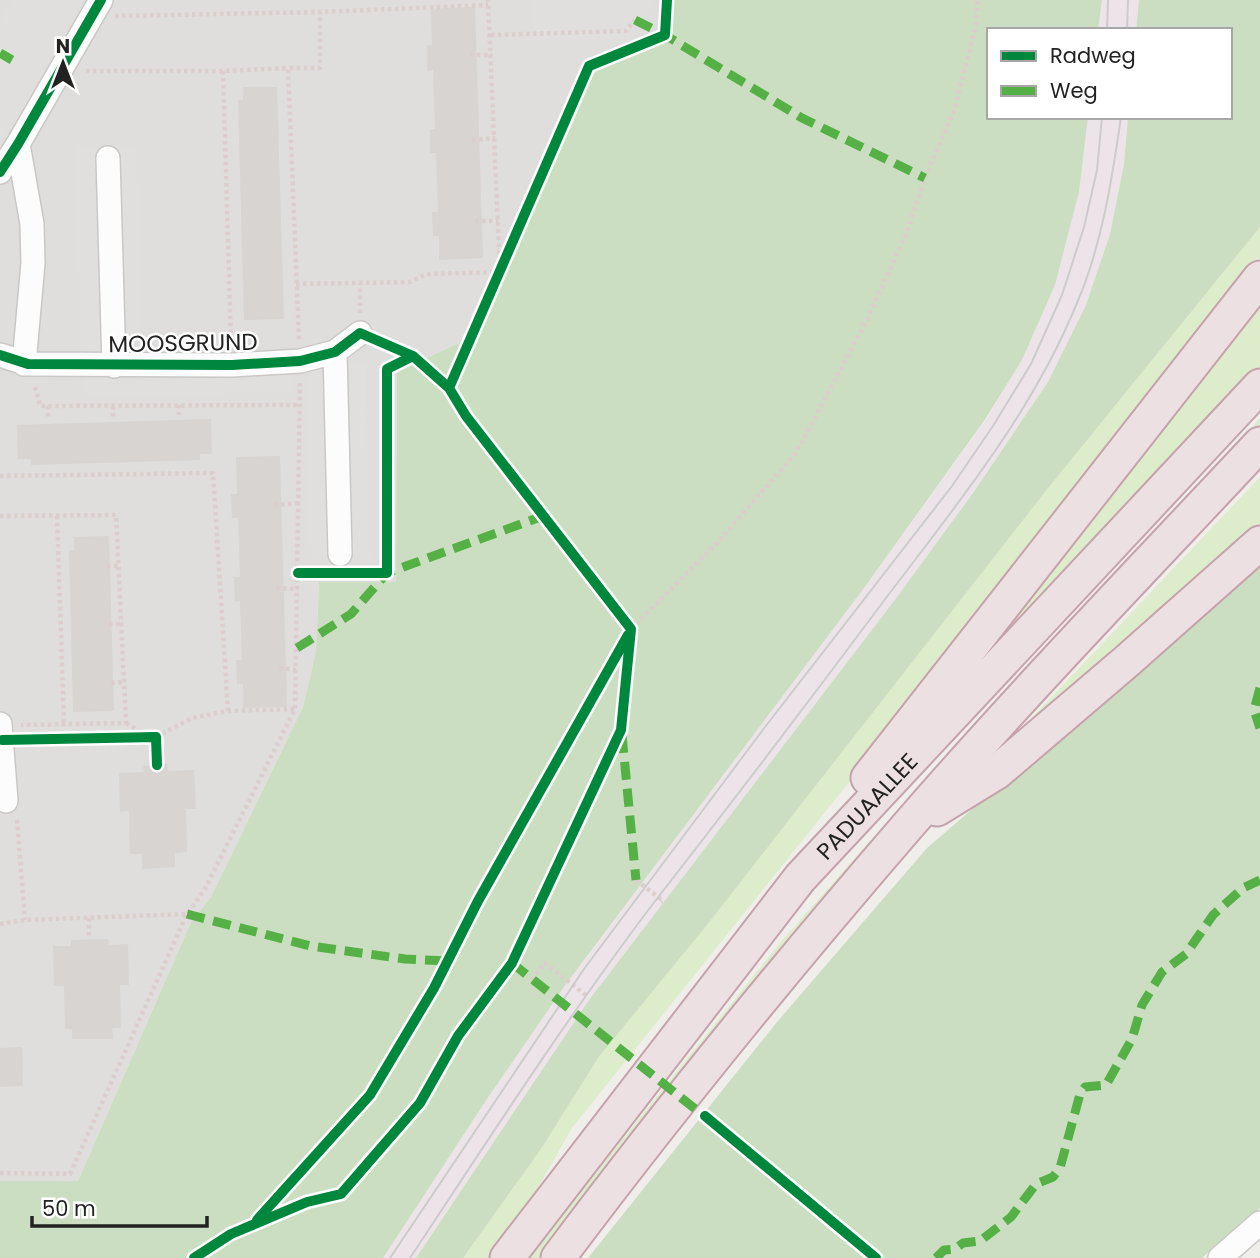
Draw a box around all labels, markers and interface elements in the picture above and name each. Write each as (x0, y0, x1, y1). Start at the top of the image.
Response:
north arrow (28, 28, 98, 98)
legend (987, 28, 1232, 119)
text: N (56, 33, 70, 60)
text: Radweg (1050, 41, 1136, 70)
text: Weg (1050, 76, 1098, 105)
street label: MOOSGRUND (108, 326, 258, 360)
street label: PADUAALLEE (809, 746, 925, 867)
scale bar (32, 1184, 206, 1228)
text: 50 m (42, 1194, 96, 1223)

